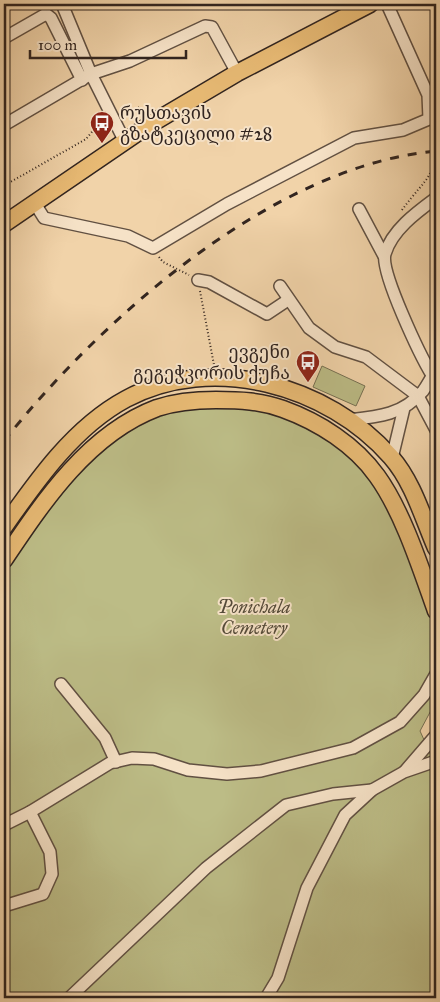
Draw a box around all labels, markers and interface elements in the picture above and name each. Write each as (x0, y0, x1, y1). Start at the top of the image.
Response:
scale bar (30, 28, 186, 60)
text: 100 m (38, 36, 78, 54)
place label: რუსთავის გზატკეცილი #28 (120, 102, 272, 145)
bus stop icon: რუსთავის გზატკეცილი #28 (89, 110, 115, 144)
place label: ევგენი გეგეჭკორის ქუჩა (133, 341, 290, 384)
bus stop icon: ევგენი გეგეჭკორის ქუჩა (295, 349, 321, 383)
park label: Ponichala Cemetery (218, 596, 291, 639)

